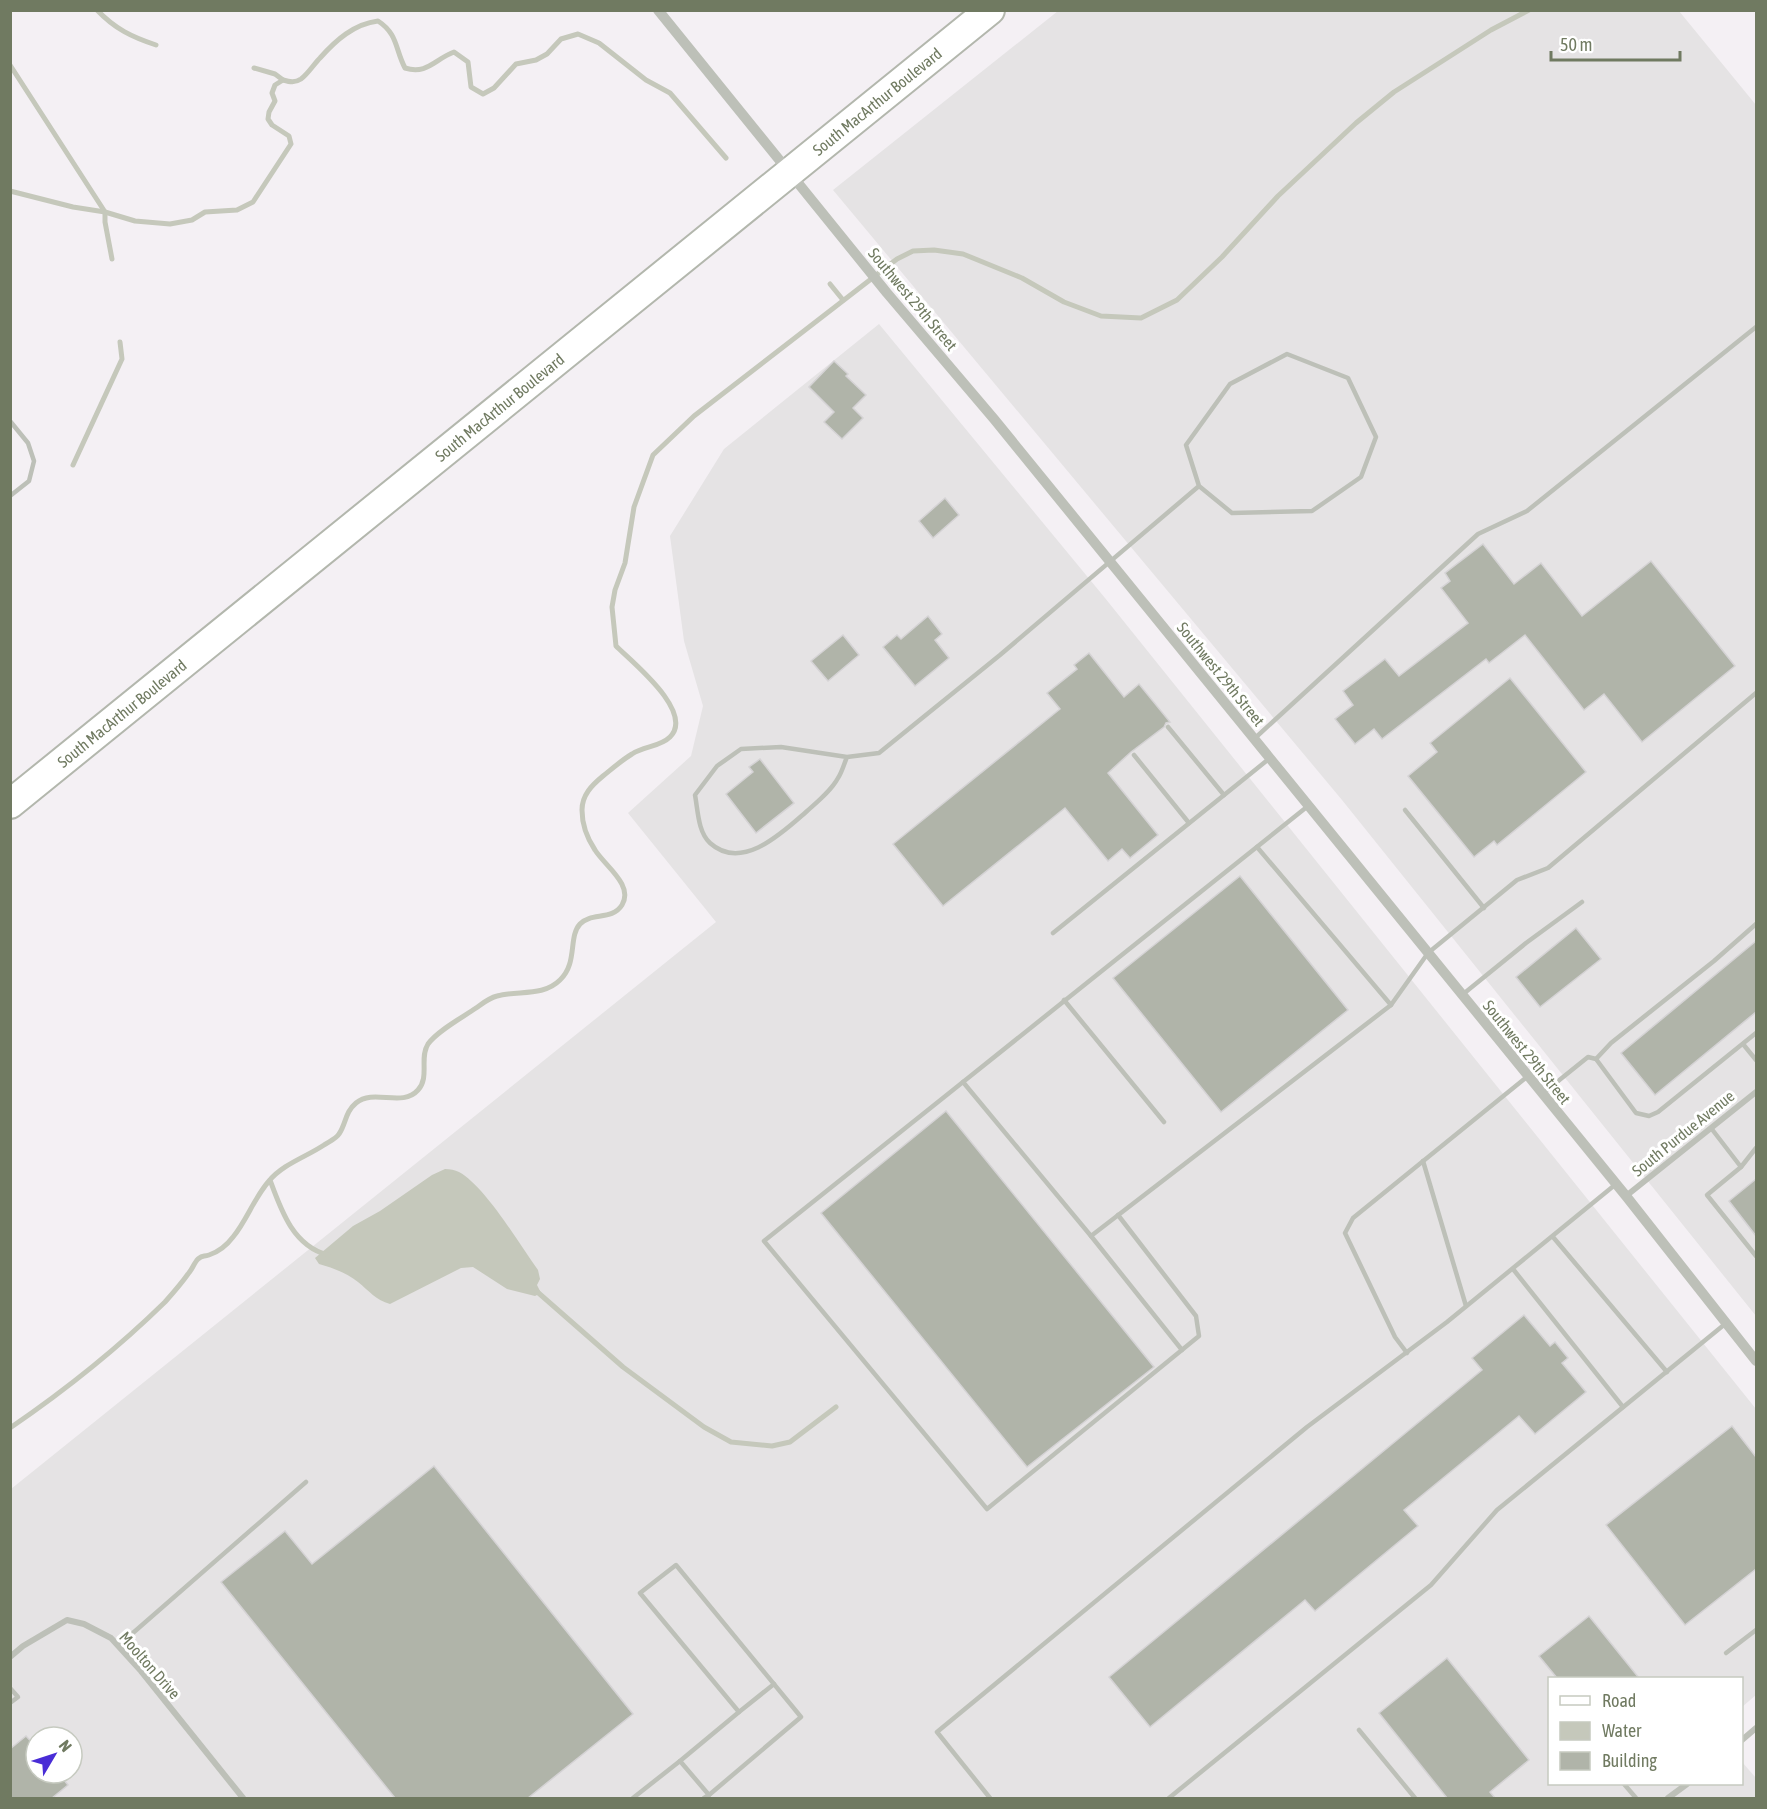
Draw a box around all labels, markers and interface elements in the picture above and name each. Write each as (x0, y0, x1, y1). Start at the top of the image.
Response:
scale bar (1551, 24, 1680, 62)
text: 50 m (1560, 34, 1592, 55)
street label: South MacArthur Boulevard (809, 44, 945, 159)
street label: Southwest 29th Street (865, 244, 961, 354)
street label: South MacArthur Boulevard (432, 350, 567, 465)
street label: Southwest 29th Street (1174, 619, 1269, 730)
street label: South MacArthur Boulevard (54, 656, 190, 771)
street label: Southwest 29th Street (1480, 997, 1575, 1108)
street label: South Purdue Avenue (1628, 1086, 1738, 1180)
street label: Moolton Drive (116, 1628, 184, 1702)
legend (1548, 1677, 1743, 1785)
text: Road (1602, 1690, 1636, 1711)
text: Water (1602, 1720, 1642, 1741)
north arrow (24, 1725, 84, 1785)
text: N (56, 1736, 76, 1755)
text: Building (1602, 1750, 1657, 1771)

